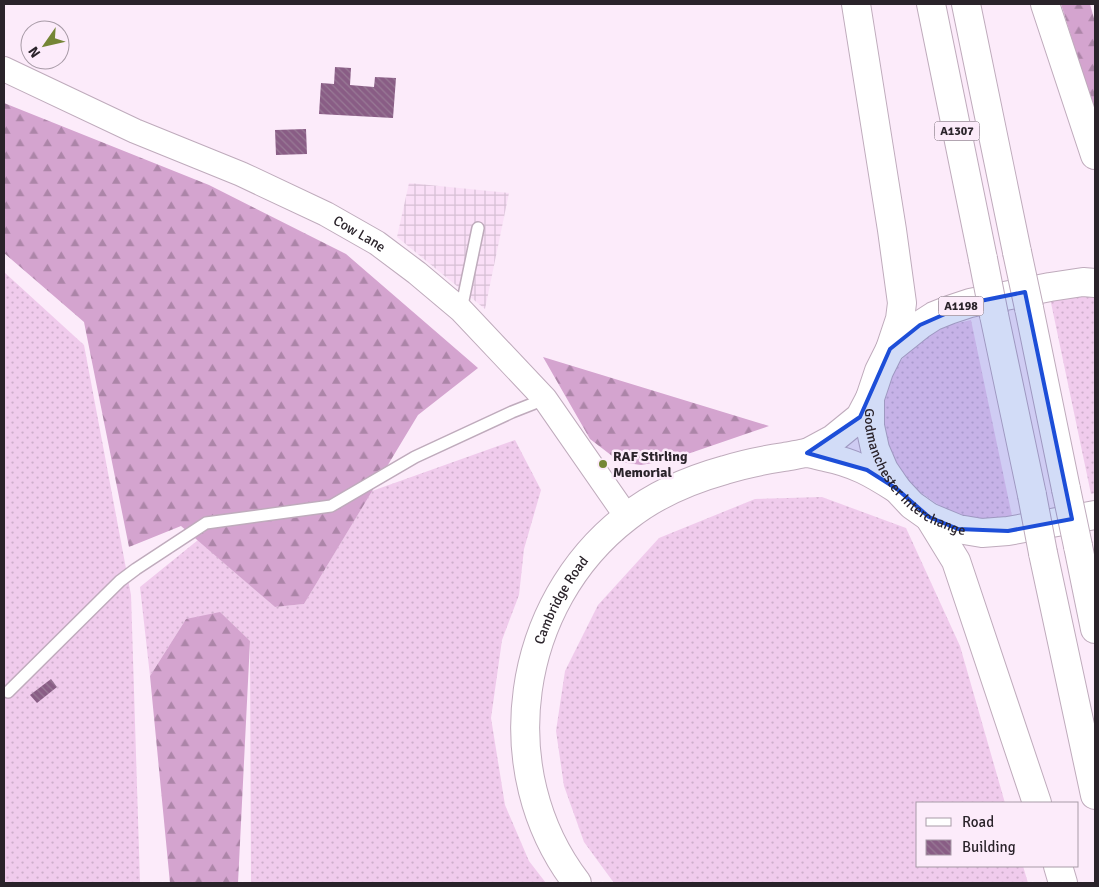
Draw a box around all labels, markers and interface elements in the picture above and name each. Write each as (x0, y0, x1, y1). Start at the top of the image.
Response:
north arrow (20, 20, 70, 70)
text: N (25, 43, 44, 61)
road number: A1307 (934, 122, 980, 140)
street label: Cow Lane (330, 212, 389, 255)
road number: A1198 (938, 296, 984, 316)
street label: Godmanchester Interchange (861, 408, 967, 539)
place label: RAF Stirling Memorial (613, 448, 688, 481)
marker: RAF Stirling Memorial (597, 458, 609, 470)
street label: Cambridge Road (530, 553, 592, 646)
legend (916, 802, 1079, 867)
text: Road (962, 813, 994, 831)
text: Building (962, 838, 1016, 856)

